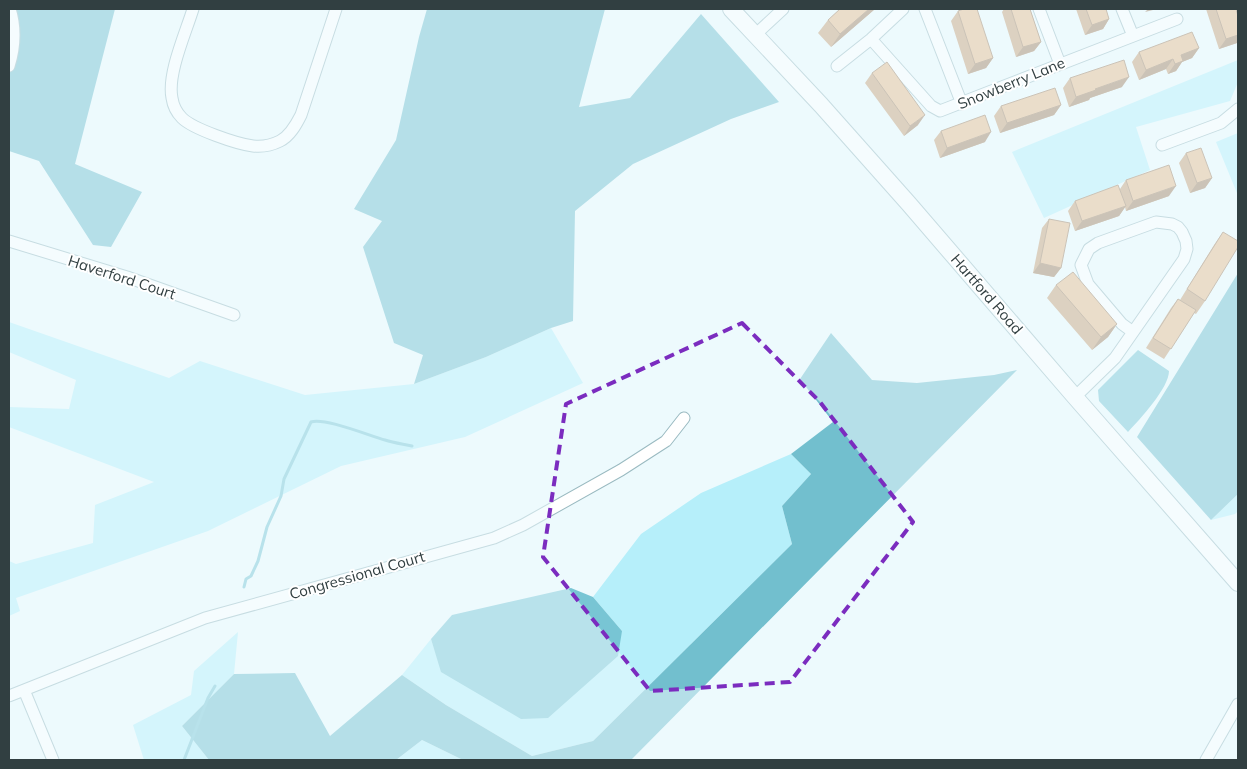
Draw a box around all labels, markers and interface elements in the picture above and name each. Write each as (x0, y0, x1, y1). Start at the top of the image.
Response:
street label: Snowberry Lane (955, 53, 1067, 113)
street label: Hartford Road (947, 250, 1027, 338)
street label: Haverford Court (66, 251, 178, 303)
street label: Congressional Court (287, 547, 427, 603)

